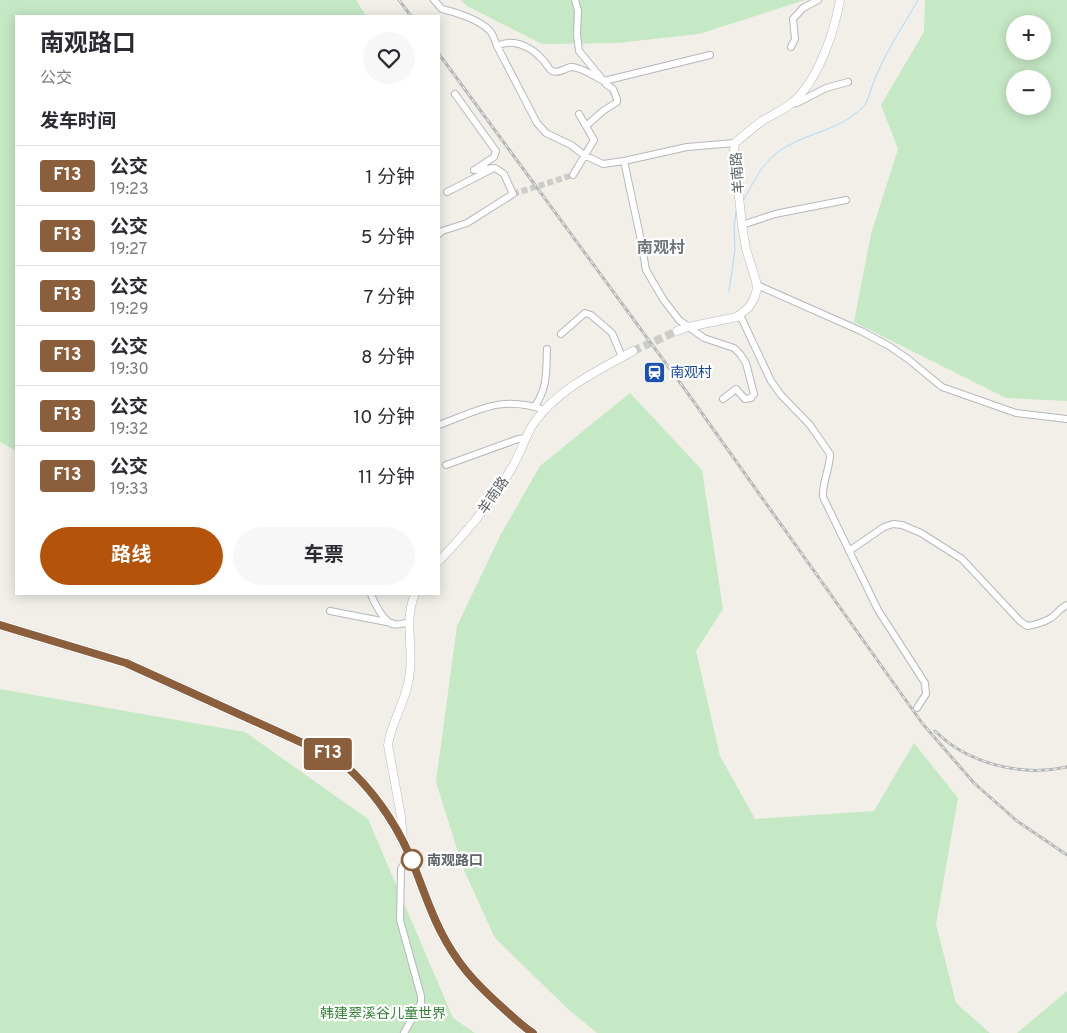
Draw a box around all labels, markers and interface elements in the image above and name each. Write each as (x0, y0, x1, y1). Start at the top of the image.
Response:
map controls (1006, 15, 1051, 115)
button: + (1006, 15, 1051, 60)
text: 南观路口 (40, 30, 136, 60)
button: heart (363, 32, 415, 84)
text: 公交 (40, 69, 72, 89)
button: − (1006, 70, 1051, 115)
text: 发车时间 (40, 110, 116, 134)
street label: 羊南路 (729, 151, 748, 194)
text: 公交 (110, 156, 148, 180)
text: F13 (53, 164, 82, 187)
text: 1 分钟 (365, 166, 415, 190)
text: 19:23 (110, 180, 149, 200)
text: 公交 (110, 216, 148, 240)
text: F13 (53, 224, 82, 247)
text: 5 分钟 (361, 226, 415, 250)
district label: 南观村 (637, 238, 685, 259)
text: 19:27 (110, 240, 147, 260)
text: 公交 (110, 276, 148, 300)
text: F13 (53, 284, 82, 307)
text: 7 分钟 (363, 286, 415, 310)
text: 19:29 (110, 300, 148, 320)
text: 公交 (110, 336, 148, 360)
text: F13 (53, 344, 82, 367)
text: 8 分钟 (361, 346, 415, 370)
text: 19:30 (110, 360, 149, 380)
station icon: 南观村 (642, 360, 666, 384)
place label: 南观村 (670, 364, 712, 382)
text: 公交 (110, 396, 148, 420)
text: F13 (53, 404, 82, 427)
text: 10 分钟 (353, 406, 415, 430)
text: 19:32 (110, 420, 148, 440)
text: 公交 (110, 456, 148, 480)
text: F13 (53, 464, 82, 487)
text: 11 分钟 (358, 466, 415, 490)
street label: 羊南路 (475, 474, 513, 518)
text: 19:33 (110, 480, 148, 500)
button: 路线 (40, 527, 223, 585)
button: 车票 (233, 527, 415, 585)
line badge: F13 (299, 738, 357, 770)
text: F13 (314, 742, 342, 765)
marker: 南观路口 (401, 849, 423, 871)
place label: 南观路口 (427, 853, 483, 870)
park label: 韩建翠溪谷儿童世界 (320, 1005, 446, 1023)

